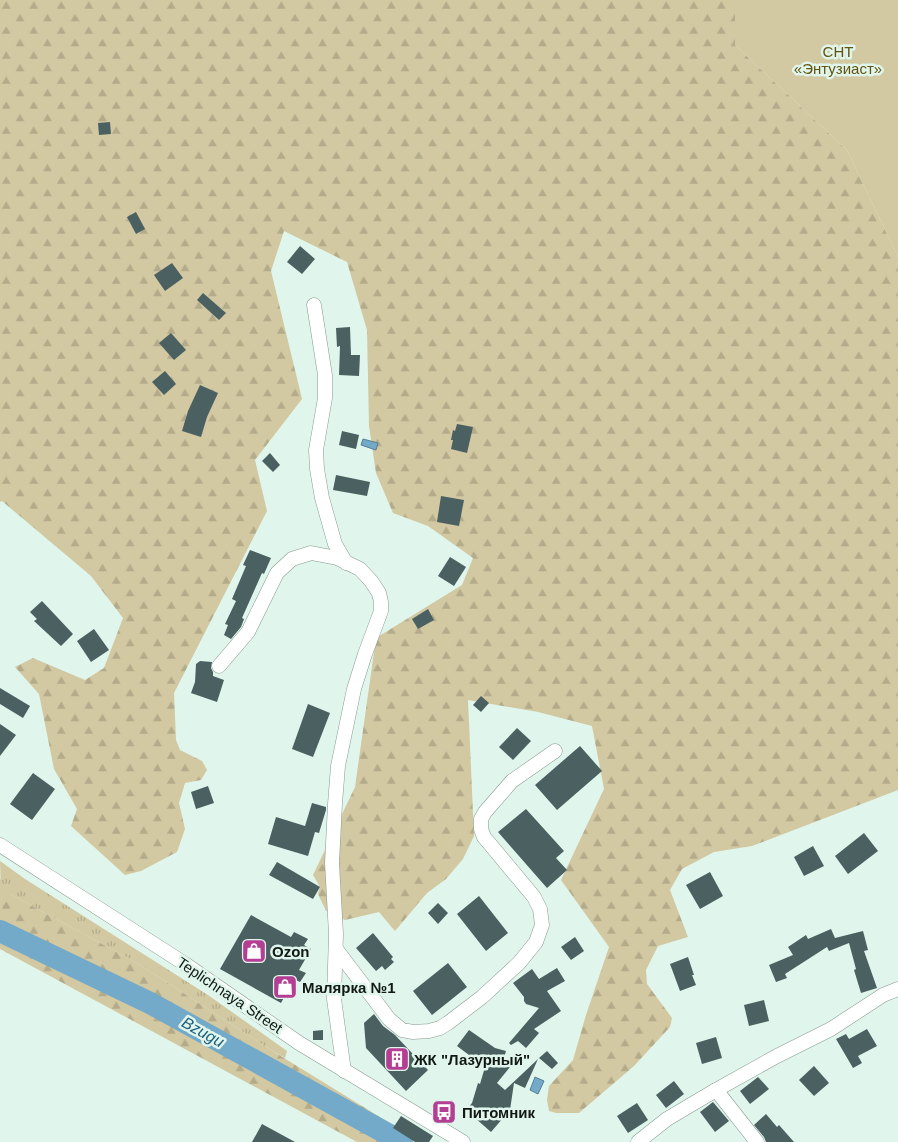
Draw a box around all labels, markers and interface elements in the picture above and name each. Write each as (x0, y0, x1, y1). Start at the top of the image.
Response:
park label: СНТ «Энтузиаст» (794, 43, 882, 77)
shop icon: Ozon (241, 938, 267, 964)
place label: Ozon (272, 943, 310, 960)
street label: Teplichnaya Street (174, 953, 287, 1037)
shop icon: Малярка №1 (272, 974, 298, 1000)
place label: Малярка №1 (302, 979, 396, 996)
water label: Bzugu (179, 1014, 227, 1050)
building icon: ЖК "Лазурный" (384, 1046, 410, 1072)
place label: ЖК "Лазурный" (413, 1051, 530, 1068)
bus stop icon: Питомник (431, 1099, 457, 1125)
place label: Питомник (462, 1104, 535, 1121)

